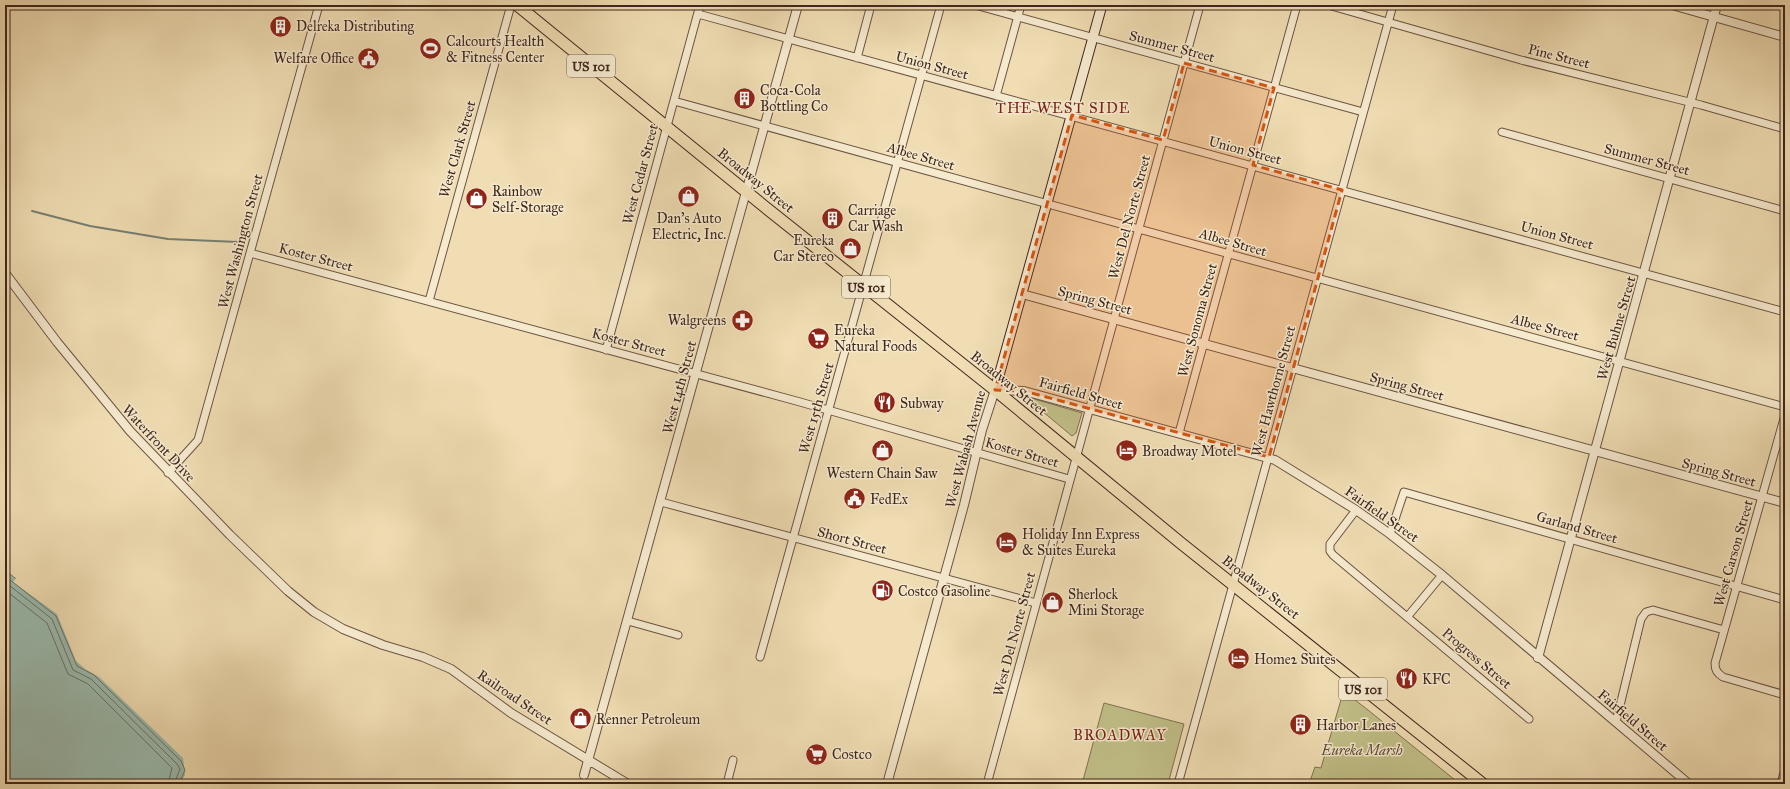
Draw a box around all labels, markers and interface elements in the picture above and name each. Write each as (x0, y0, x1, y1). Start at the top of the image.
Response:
building icon: Delreka Distributing (268, 13, 294, 39)
place label: Delreka Distributing (296, 18, 415, 35)
street label: Summer Street (1127, 27, 1217, 66)
place label: Calcourts Health & Fitness Center (446, 33, 545, 66)
sports icon: Calcourts Health & Fitness Center (417, 36, 443, 62)
street label: Pine Street (1526, 41, 1592, 72)
public building icon: Welfare Office (356, 45, 382, 71)
street label: Union Street (894, 48, 970, 83)
place label: Welfare Office (274, 50, 354, 67)
road number: US 101 (567, 55, 615, 77)
place label: Coca-Cola Bottling Co (760, 82, 828, 115)
building icon: Coca-Cola Bottling Co (731, 85, 757, 111)
street label: West Clark Street (435, 99, 479, 200)
district label: THE WEST SIDE (996, 99, 1130, 117)
street label: West Cedar Street (619, 122, 662, 226)
street label: Union Street (1207, 133, 1283, 168)
street label: Albee Street (884, 138, 957, 174)
street label: Summer Street (1602, 140, 1692, 179)
street label: Broadway Street (714, 144, 797, 216)
street label: West Del Norte Street (1105, 153, 1154, 281)
street label: West Washington Street (214, 172, 267, 310)
place label: Rainbow Self-Storage (492, 183, 564, 216)
shop icon: Dan's Auto Electric, Inc. (676, 183, 702, 209)
shop icon: Rainbow Self-Storage (463, 186, 489, 212)
place label: Carriage Car Wash (848, 202, 903, 235)
building icon: Carriage Car Wash (820, 205, 846, 231)
place label: Dan's Auto Electric, Inc. (652, 210, 726, 243)
street label: Union Street (1519, 218, 1595, 253)
street label: Albee Street (1196, 224, 1269, 260)
place label: Eureka Car Stereo (773, 232, 834, 265)
shop icon: Eureka Car Stereo (837, 235, 863, 261)
street label: Koster Street (277, 239, 355, 276)
street label: West Sonoma Street (1174, 261, 1221, 379)
street label: West Buhne Street (1594, 274, 1639, 382)
road number: US 101 (842, 276, 890, 298)
street label: Spring Street (1056, 282, 1134, 319)
pharmacy icon: Walgreens (729, 307, 755, 333)
street label: Albee Street (1508, 310, 1581, 345)
place label: Walgreens (668, 312, 726, 329)
place label: Eureka Natural Foods (834, 322, 917, 355)
street label: Koster Street (590, 324, 668, 361)
street label: West Hawthorne Street (1248, 324, 1299, 459)
supermarket icon: Eureka Natural Foods (805, 325, 831, 351)
street label: West 14th Street (659, 339, 700, 435)
street label: Broadway Street (967, 347, 1050, 419)
street label: West 15th Street (795, 361, 838, 456)
street label: Spring Street (1368, 368, 1446, 405)
street label: Fairfield Street (1037, 373, 1125, 414)
street label: West Wabash Avenue (942, 388, 989, 510)
restaurant icon: Subway (871, 390, 897, 416)
place label: Subway (900, 395, 944, 412)
street label: Waterfront Drive (118, 401, 199, 486)
street label: Koster Street (983, 434, 1061, 471)
shop icon: Western Chain Saw (869, 438, 895, 464)
hotel icon: Broadway Motel (1113, 438, 1139, 464)
place label: Broadway Motel (1142, 443, 1237, 460)
street label: Spring Street (1680, 454, 1758, 491)
place label: Western Chain Saw (826, 465, 938, 482)
street label: Fairfield Street (1341, 483, 1422, 546)
public building icon: FedEx (841, 486, 867, 512)
place label: FedEx (870, 491, 909, 508)
street label: West Carson Street (1710, 498, 1757, 608)
street label: Garland Street (1534, 508, 1619, 547)
street label: Short Street (815, 523, 888, 558)
place label: Holiday Inn Express & Suites Eureka (1022, 526, 1140, 559)
hotel icon: Holiday Inn Express & Suites Eureka (994, 529, 1020, 555)
street label: Broadway Street (1219, 552, 1303, 623)
street label: West Del Norte Street (990, 570, 1039, 698)
fuel station icon: Costco Gasoline (870, 578, 896, 604)
place label: Costco Gasoline (898, 583, 990, 600)
place label: Sherlock Mini Storage (1068, 586, 1145, 619)
shop icon: Sherlock Mini Storage (1040, 589, 1066, 615)
street label: Progress Street (1438, 624, 1515, 692)
hotel icon: Home2 Suites (1226, 646, 1252, 672)
place label: Home2 Suites (1254, 651, 1336, 668)
street label: Railroad Street (474, 666, 555, 729)
restaurant icon: KFC (1393, 666, 1419, 692)
place label: KFC (1422, 671, 1451, 688)
road number: US 101 (1339, 678, 1387, 700)
street label: Fairfield Street (1594, 686, 1671, 755)
shop icon: Renner Petroleum (567, 706, 593, 732)
place label: Renner Petroleum (596, 711, 701, 728)
building icon: Harbor Lanes (1288, 712, 1314, 738)
place label: Harbor Lanes (1316, 717, 1396, 734)
district label: BROADWAY (1073, 726, 1167, 744)
supermarket icon: Costco (803, 741, 829, 767)
park label: Eureka Marsh (1320, 742, 1403, 759)
place label: Costco (832, 746, 872, 763)

